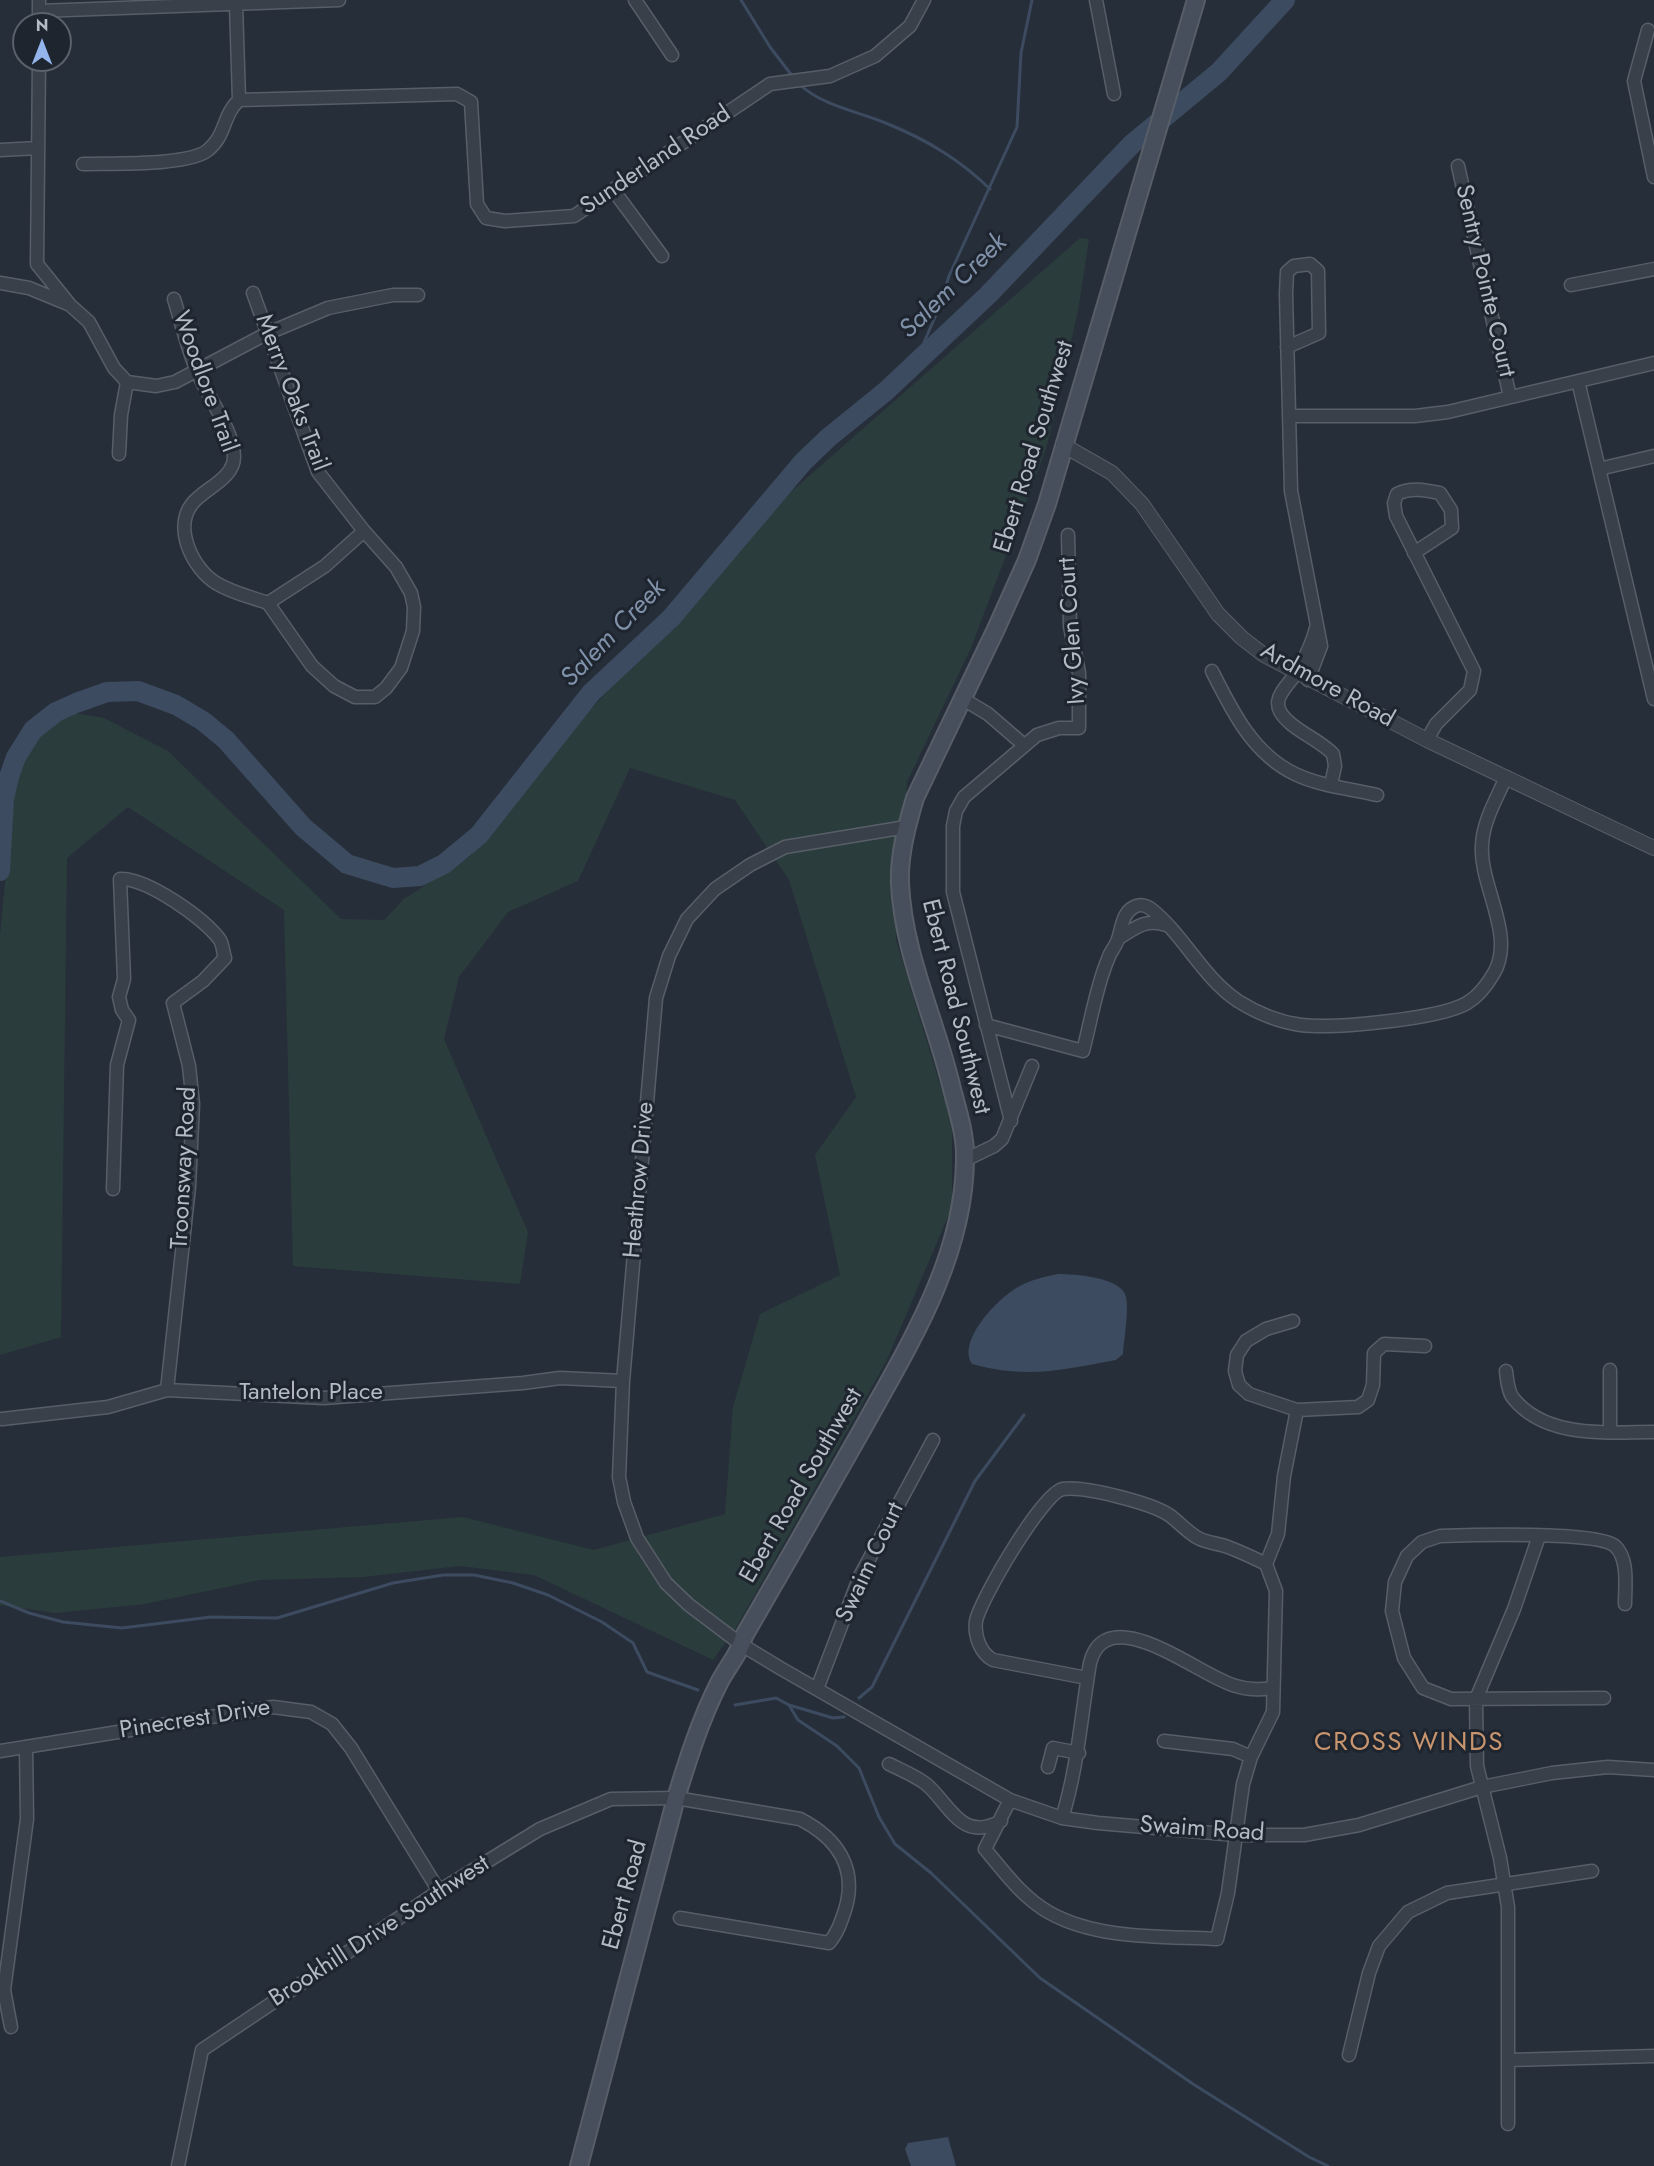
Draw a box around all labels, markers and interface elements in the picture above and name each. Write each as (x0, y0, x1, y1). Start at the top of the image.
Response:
north arrow (12, 12, 72, 72)
text: N (36, 14, 48, 37)
street label: Sunderland Road (575, 100, 737, 222)
street label: Sentry Pointe Court (1448, 182, 1520, 380)
water label: Salem Creek (894, 228, 1014, 346)
street label: Woodlore Trail (165, 307, 243, 457)
street label: Merry Oaks Trail (248, 311, 334, 475)
street label: Ebert Road Southwest (989, 337, 1081, 557)
street label: Ivy Glen Court (1053, 557, 1093, 705)
water label: Salem Creek (555, 574, 673, 694)
street label: Ardmore Road (1255, 637, 1399, 735)
street label: Ebert Road Southwest (914, 897, 996, 1117)
street label: Troonsway Road (166, 1086, 204, 1250)
street label: Heathrow Drive (619, 1101, 661, 1259)
street label: Tantelon Place (239, 1379, 383, 1407)
street label: Ebert Road Southwest (734, 1383, 870, 1589)
street label: Swaim Court (831, 1498, 911, 1628)
street label: Pinecrest Drive (118, 1694, 272, 1746)
district label: CROSS WINDS (1314, 1728, 1504, 1760)
street label: Swaim Road (1139, 1811, 1265, 1849)
street label: Ebert Road (598, 1837, 654, 1953)
street label: Brookhill Drive Southwest (265, 1850, 495, 2014)

